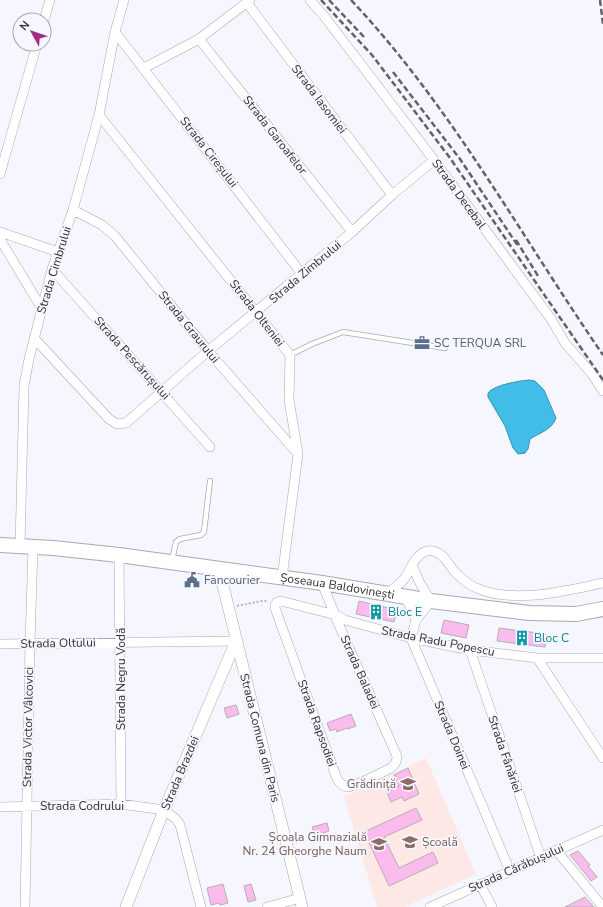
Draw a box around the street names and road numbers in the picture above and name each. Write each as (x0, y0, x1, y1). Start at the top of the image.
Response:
street label: Strada Iasomiei (288, 61, 350, 137)
street label: Strada Garoafelor (239, 92, 311, 178)
street label: Strada Cireșului (176, 113, 242, 191)
street label: Strada Decebal (428, 156, 490, 232)
street label: Strada Cimbrului (33, 224, 75, 316)
street label: Strada Zimbrului (265, 237, 345, 307)
street label: Strada Olteniei (226, 276, 288, 350)
street label: Strada Graurului (155, 287, 223, 367)
street label: Strada Pescărușului (90, 313, 174, 403)
street label: Șoseaua Baldovinești (279, 569, 396, 603)
street label: Strada Radu Popescu (380, 622, 496, 660)
street label: Strada Negru Vodă (113, 628, 129, 730)
street label: Strada Baladei (337, 633, 383, 711)
street label: Strada Oltului (20, 634, 96, 652)
street label: Strada Victor Vâlcovici (19, 667, 37, 787)
street label: Strada Comuna din Paris (236, 672, 284, 804)
street label: Strada Rapsodiei (294, 677, 340, 769)
street label: Strada Doinei (430, 698, 474, 772)
street label: Strada Fânăriei (484, 713, 526, 795)
street label: Strada Brazdei (157, 734, 203, 812)
street label: Strada Codrului (40, 798, 124, 814)
street label: Strada Cărăbușului (466, 840, 566, 896)

